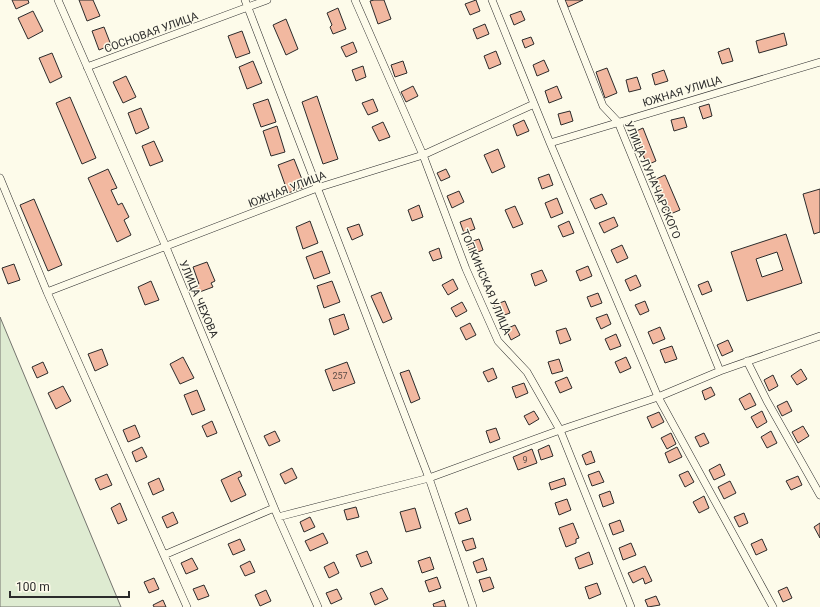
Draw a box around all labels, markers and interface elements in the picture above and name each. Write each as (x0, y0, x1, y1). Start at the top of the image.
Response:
street label: СОСНОВАЯ УЛИЦА (103, 9, 201, 55)
street label: ЮЖНАЯ УЛИЦА (641, 73, 724, 110)
street label: УЛИЦА ЛУНАЧАРСКОГО (622, 119, 683, 241)
street label: ЮЖНАЯ УЛИЦА (247, 168, 329, 210)
street label: ТОПКИНСКАЯ УЛИЦА (457, 228, 514, 338)
street label: УЛИЦА ЧЕХОВА (176, 259, 221, 340)
house number: 257 (332, 371, 348, 381)
house number: 9 (522, 455, 528, 465)
scale bar (10, 573, 129, 599)
text: 100 m (16, 580, 50, 594)

